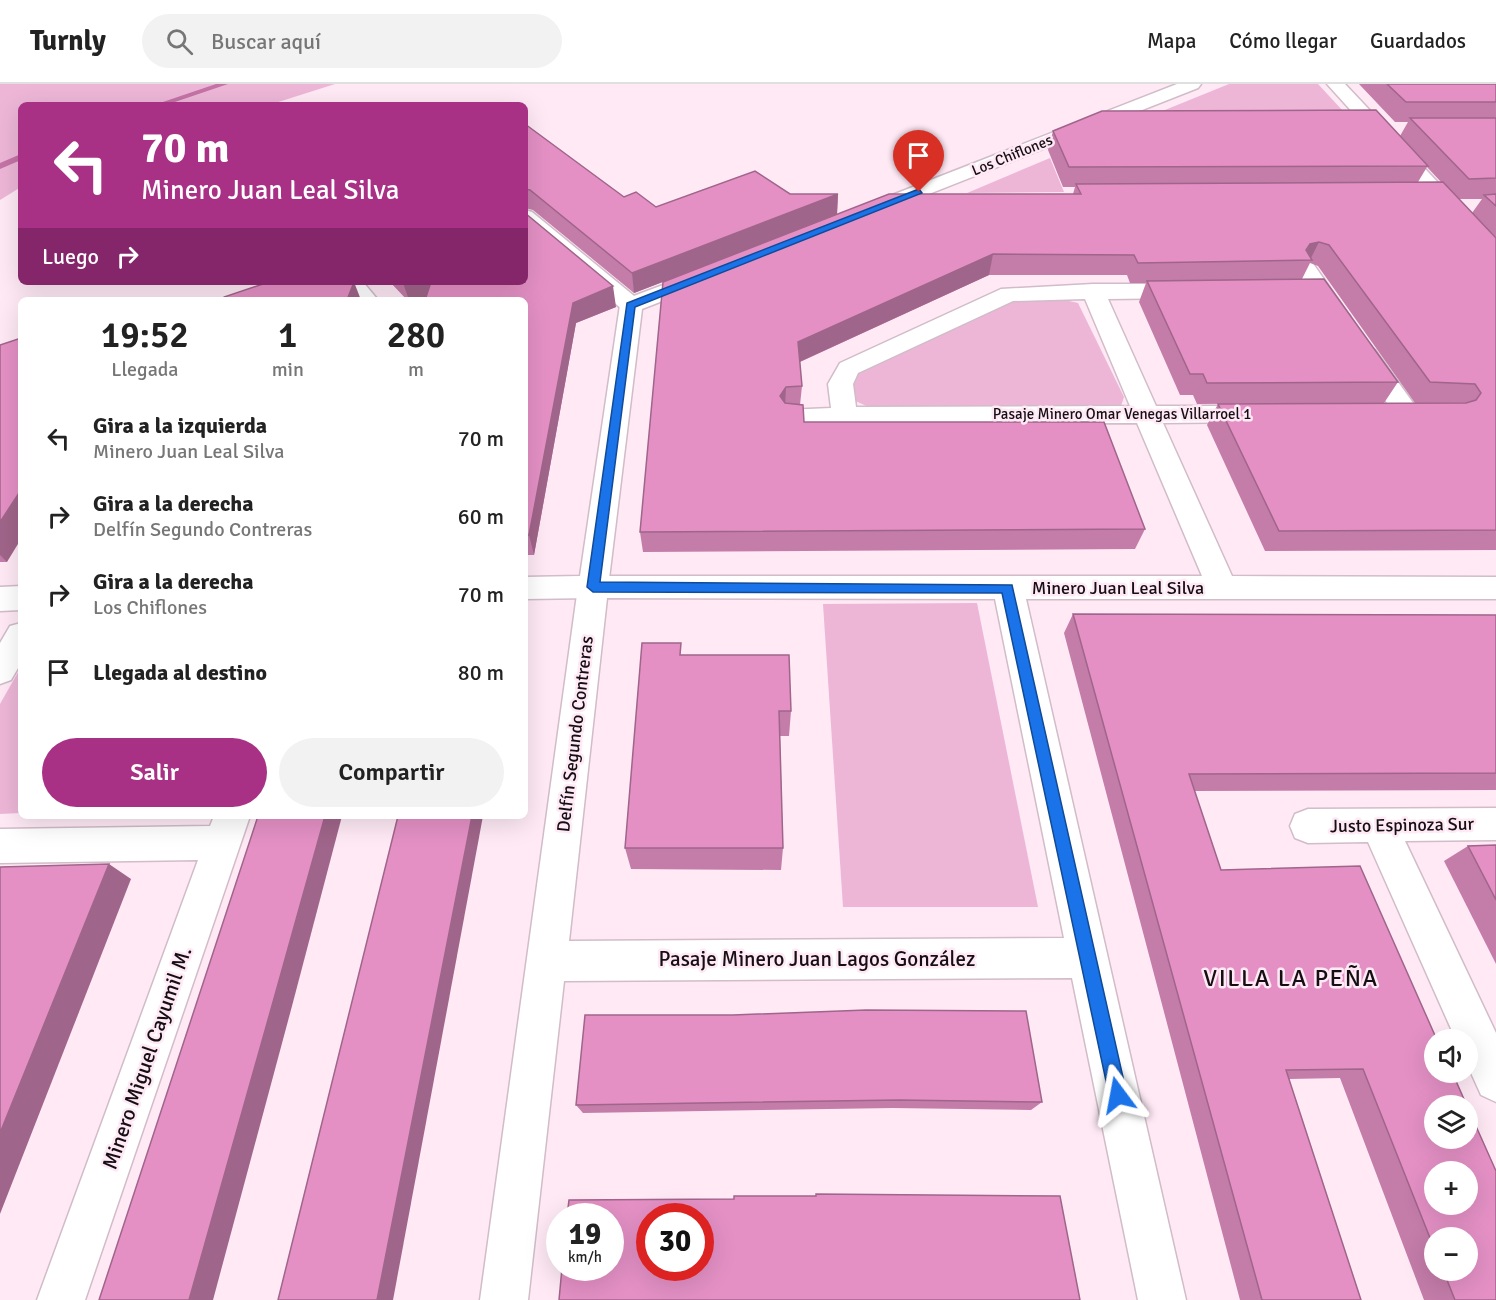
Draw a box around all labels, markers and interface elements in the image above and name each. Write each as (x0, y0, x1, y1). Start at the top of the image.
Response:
search box (142, 14, 562, 68)
text: Turnly (30, 24, 106, 58)
icon: search (163, 25, 196, 58)
text: Buscar aquí (211, 28, 321, 55)
text: Mapa (1147, 28, 1196, 54)
text: Cómo llegar (1229, 28, 1337, 54)
text: Guardados (1370, 28, 1466, 54)
text: 70 m (141, 123, 230, 174)
icon: left (42, 126, 120, 204)
pin (893, 130, 944, 192)
street label: Los Chiflones (969, 130, 1055, 179)
icon: arrive (902, 139, 935, 172)
text: Minero Juan Leal Silva (141, 174, 399, 207)
icon: right (111, 240, 144, 273)
text: Luego (42, 243, 99, 270)
text: 19:52 (101, 313, 189, 358)
text: 1 (278, 313, 298, 358)
text: 280 (387, 313, 445, 358)
text: Llegada (111, 357, 178, 382)
text: min (272, 357, 304, 382)
text: m (408, 357, 424, 382)
street label: Pasaje Minero Omar Venegas Villarroel 1 (993, 405, 1251, 423)
text: Gira a la izquierda (93, 412, 267, 439)
icon: left (42, 422, 75, 455)
text: 70 m (458, 425, 504, 452)
text: Minero Juan Leal Silva (93, 439, 284, 464)
text: Gira a la derecha (93, 490, 254, 517)
icon: right (42, 500, 75, 533)
text: 60 m (458, 503, 504, 530)
text: Delfín Segundo Contreras (93, 517, 312, 542)
text: Gira a la derecha (93, 568, 254, 595)
street label: Minero Juan Leal Silva (1032, 577, 1204, 599)
icon: right (42, 578, 75, 611)
text: 70 m (458, 581, 504, 608)
text: Los Chiflones (93, 595, 207, 620)
street label: Delfín Segundo Contreras (552, 635, 598, 833)
icon: arrive (42, 656, 75, 689)
text: Llegada al destino (93, 659, 267, 686)
text: 80 m (458, 659, 504, 686)
button: Salir (42, 738, 267, 807)
button: Compartir (279, 738, 504, 807)
street label: Justo Espinoza Sur (1330, 813, 1475, 837)
street label: Minero Miguel Cayumil M. (97, 943, 197, 1173)
street label: Pasaje Minero Juan Lagos González (659, 946, 975, 972)
district label: VILLA LA PEÑA (1203, 963, 1379, 993)
map controls (1424, 1029, 1478, 1281)
button: sound (1424, 1029, 1478, 1083)
position arrow (1086, 1063, 1150, 1127)
button: layers (1424, 1095, 1478, 1149)
button: + (1424, 1161, 1478, 1215)
speed limit sign: 30 (636, 1203, 714, 1281)
text: 19 (569, 1216, 601, 1253)
button: − (1424, 1227, 1478, 1281)
text: km/h (568, 1248, 602, 1266)

